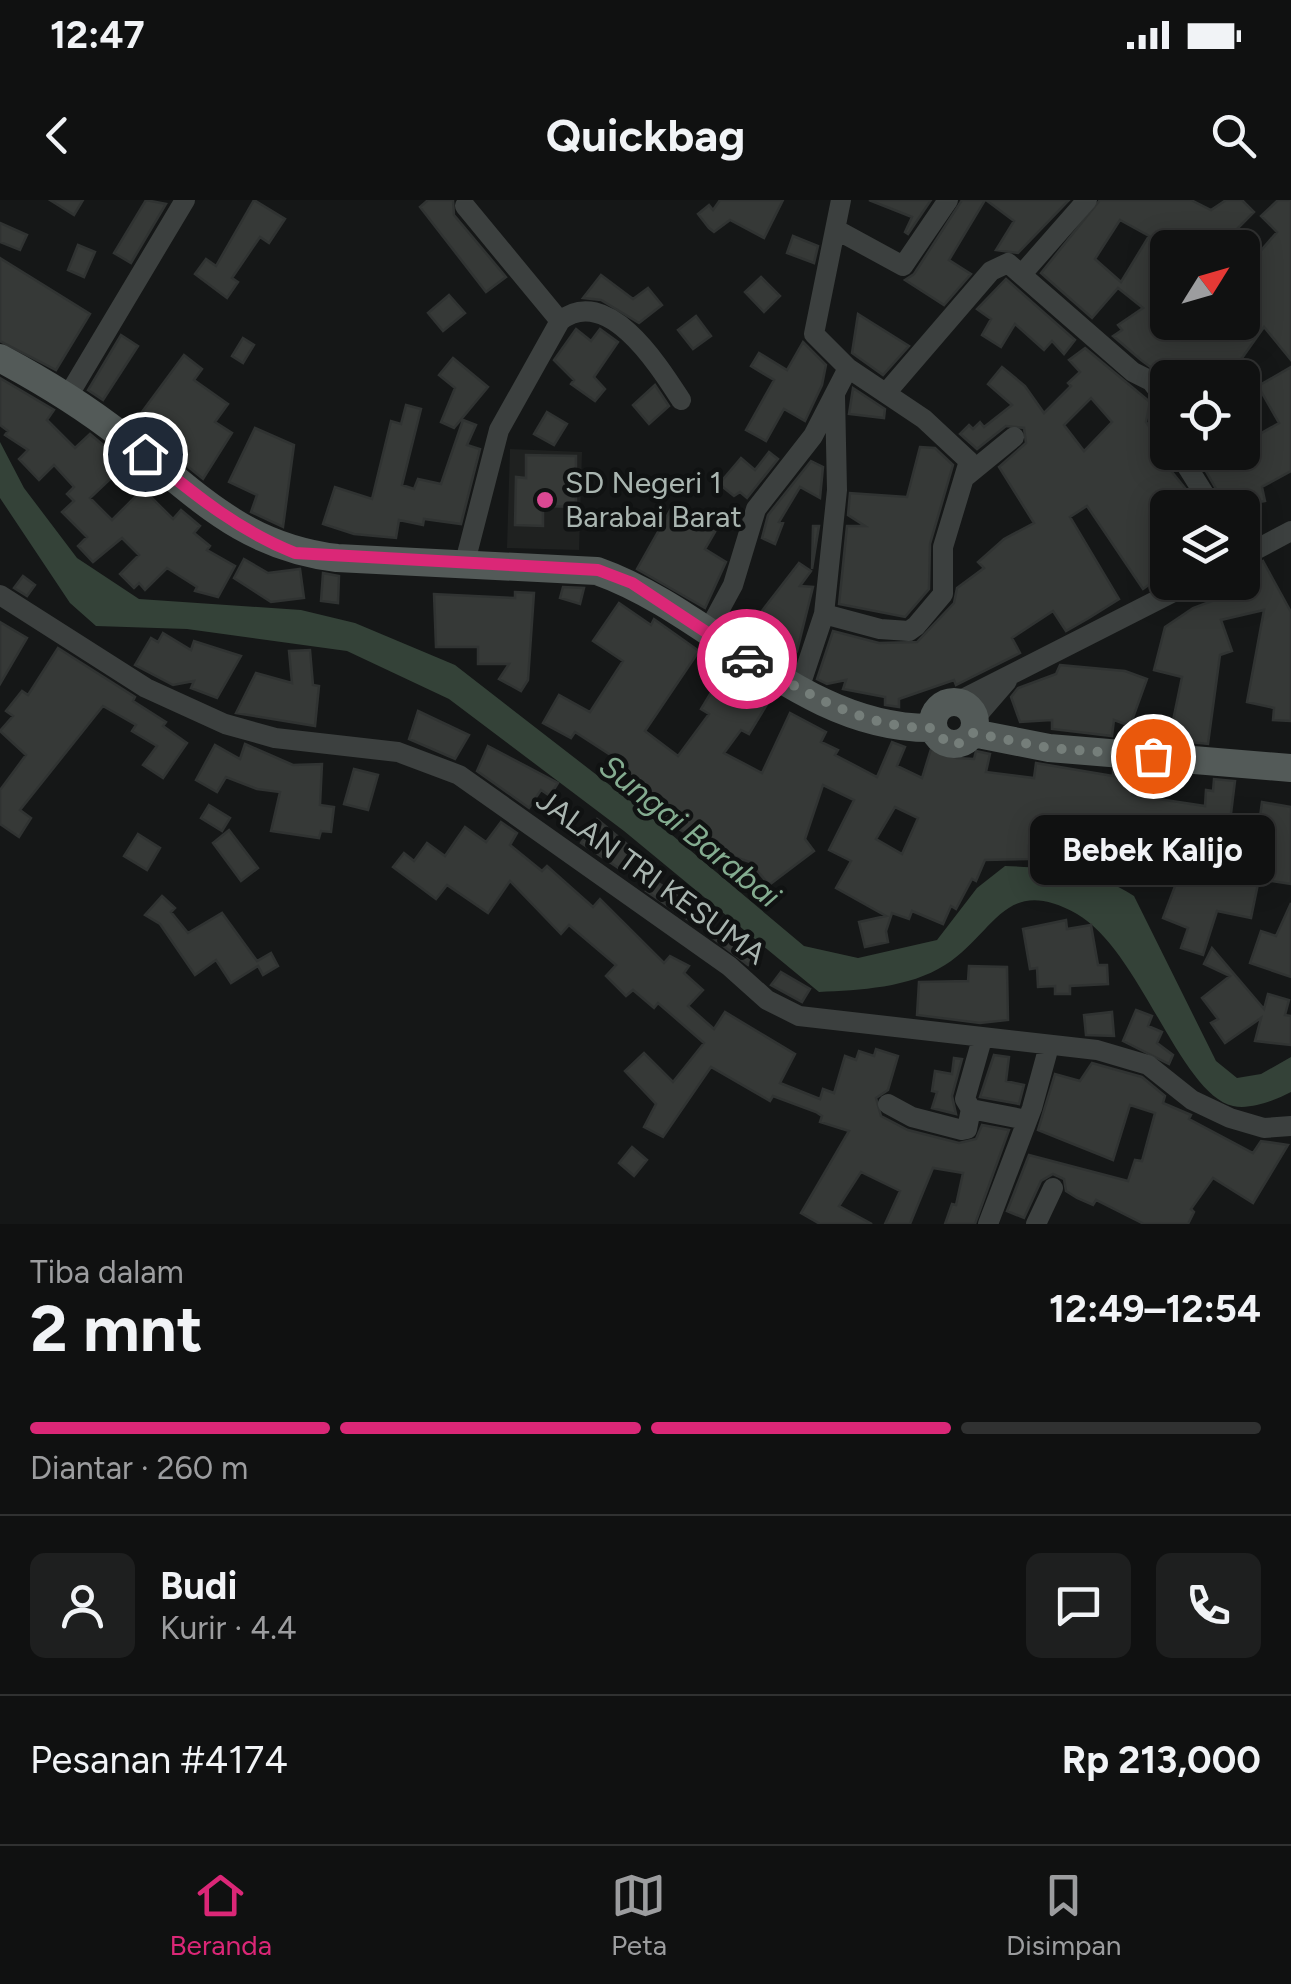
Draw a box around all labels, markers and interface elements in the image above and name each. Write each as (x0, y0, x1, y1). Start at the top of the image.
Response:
text: 12:47 (50, 12, 145, 58)
icon: back (30, 108, 85, 163)
text: Quickbag (546, 108, 745, 162)
icon: search (1206, 108, 1261, 163)
north arrow (1150, 230, 1260, 340)
map controls (1150, 230, 1260, 600)
button: locate (1150, 360, 1260, 470)
pin (103, 412, 188, 497)
icon: home (118, 427, 173, 482)
place label: SD Negeri 1 Barabai Barat (565, 464, 742, 535)
marker: SD Negeri 1 Barabai Barat (534, 489, 556, 511)
button: layers (1150, 490, 1260, 600)
courier (697, 609, 797, 709)
icon: car (720, 632, 775, 687)
pin (1111, 714, 1196, 799)
icon: bag (1126, 729, 1181, 784)
water label: Sungai Barabai (592, 747, 788, 916)
street label: JALAN TRI KESUMA (529, 781, 774, 973)
callout: Bebek Kalijo (1030, 816, 1276, 886)
text: Bebek Kalijo (1062, 831, 1243, 869)
text: Tiba dalam (30, 1253, 184, 1291)
text: 12:49–12:54 (1049, 1286, 1261, 1332)
text: 2 mnt (30, 1289, 203, 1367)
text: Diantar · 260 m (30, 1449, 248, 1487)
button: person (30, 1553, 135, 1658)
button: chat (1026, 1553, 1131, 1658)
button: phone (1156, 1553, 1261, 1658)
text: Budi (160, 1563, 237, 1609)
text: Kurir · 4.4 (160, 1609, 297, 1647)
text: Pesanan #4174 (30, 1737, 288, 1783)
text: Rp 213,000 (1062, 1737, 1261, 1783)
tab: Beranda (169, 1868, 272, 1962)
tab: Peta (611, 1868, 667, 1962)
tab: Disimpan (1006, 1868, 1121, 1962)

